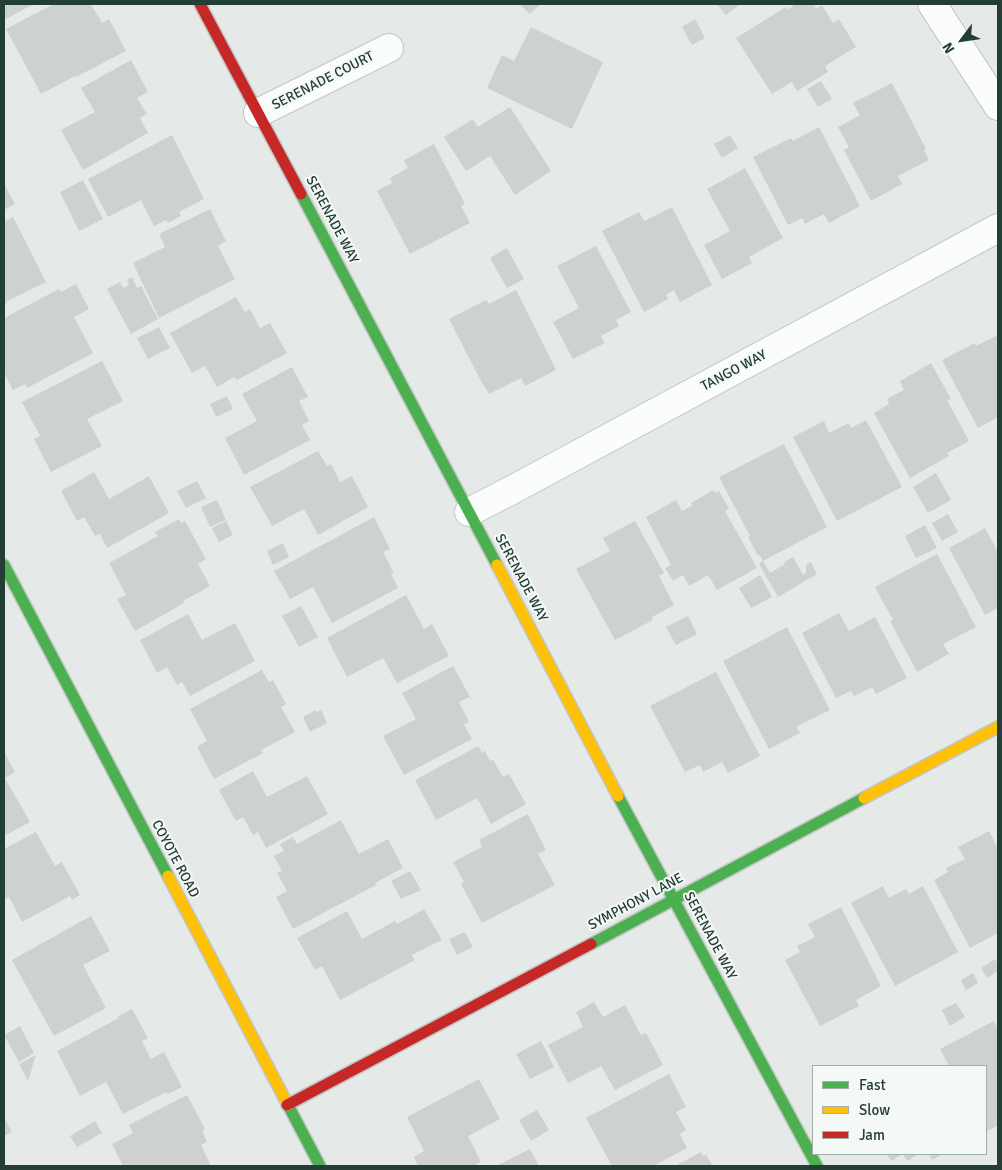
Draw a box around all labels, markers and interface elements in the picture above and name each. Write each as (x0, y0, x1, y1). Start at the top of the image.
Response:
north arrow (937, 15, 987, 65)
text: N (939, 39, 959, 57)
street label: SERENADE COURT (269, 48, 377, 114)
street label: SERENADE WAY (302, 173, 362, 267)
street label: TANGO WAY (698, 347, 770, 395)
street label: SERENADE WAY (491, 531, 551, 625)
street label: COYOTE ROAD (147, 817, 203, 901)
street label: SYMPHONY LANE (586, 870, 686, 934)
street label: SERENADE WAY (680, 889, 740, 983)
legend (812, 1065, 987, 1155)
text: Fast (859, 1076, 886, 1094)
text: Slow (859, 1101, 890, 1119)
text: Jam (859, 1126, 885, 1144)

